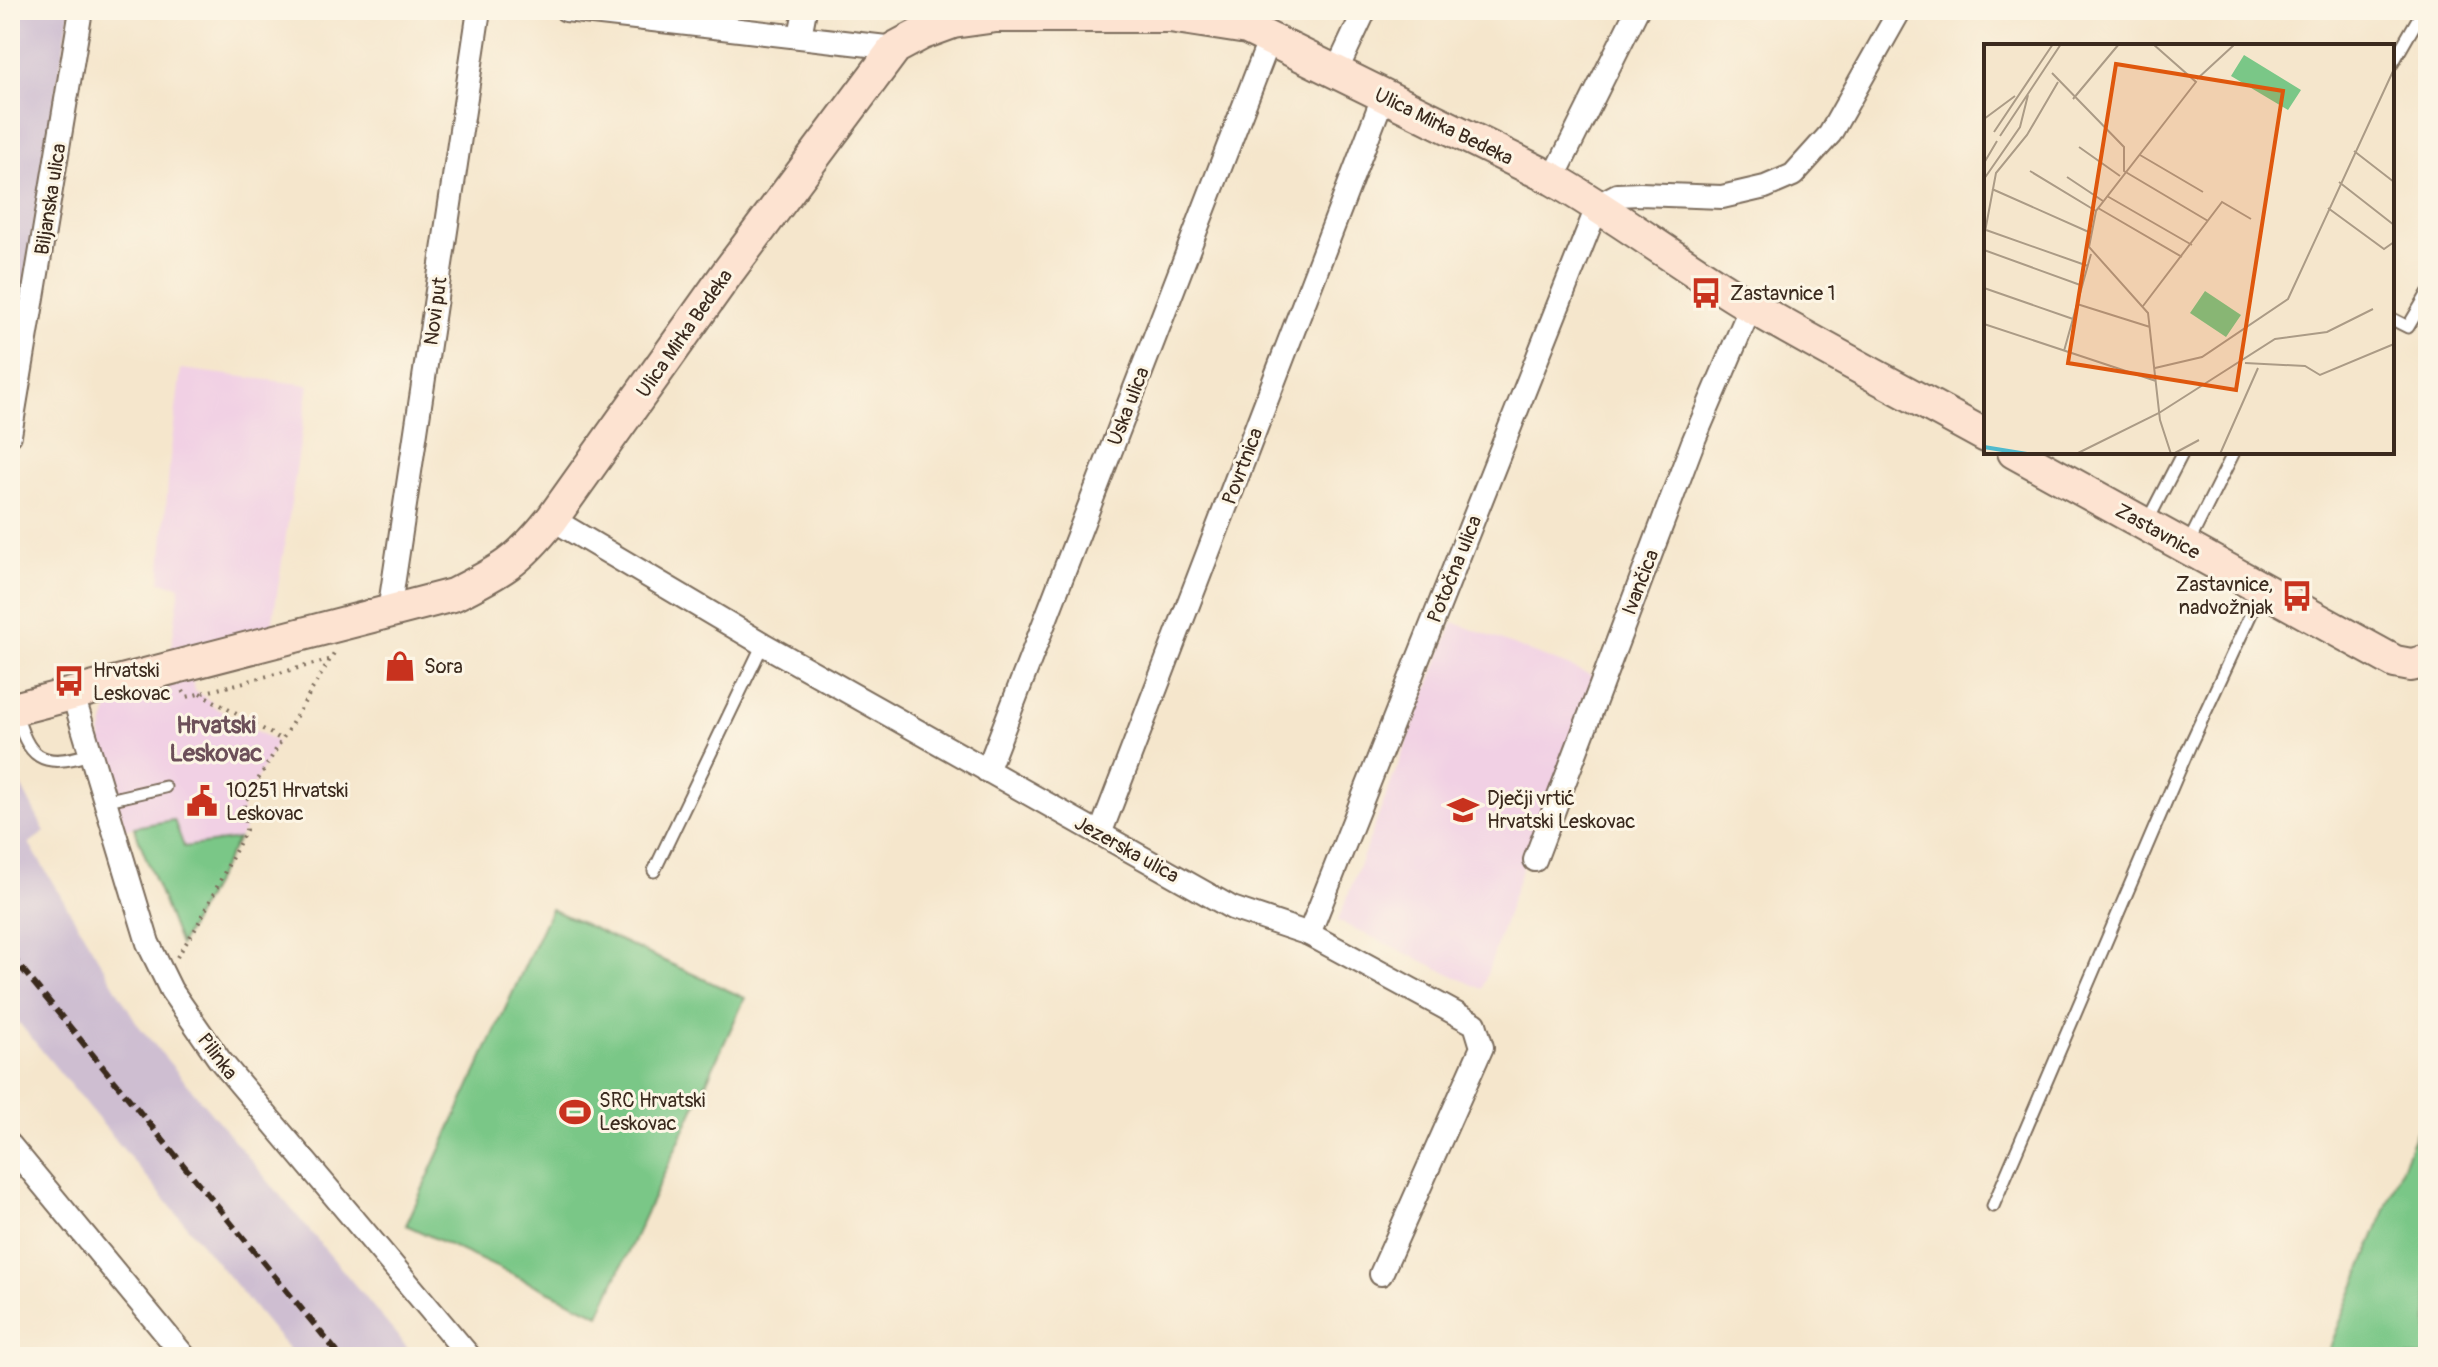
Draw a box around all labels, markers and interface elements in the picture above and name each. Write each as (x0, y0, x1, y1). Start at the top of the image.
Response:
inset map (1984, 44, 2394, 454)
street label: Ulica Mirka Bedeka (1370, 82, 1517, 171)
street label: Biljanska ulica (29, 142, 72, 257)
street label: Ulica Mirka Bedeka (631, 264, 738, 402)
street label: Novi put (418, 274, 453, 347)
bus stop icon: Zastavnice 1 (1689, 276, 1723, 310)
place label: Zastavnice 1 (1730, 281, 1835, 306)
street label: Uska ulica (1102, 363, 1155, 449)
street label: Povrtnica (1216, 424, 1269, 508)
street label: Zastavnice (2111, 498, 2205, 565)
street label: Potočna ulica (1422, 512, 1487, 627)
street label: Ivančica (1617, 546, 1664, 618)
place label: Zastavnice, nadvožnjak (2176, 572, 2274, 620)
bus stop icon: Zastavnice, nadvožnjak (2280, 579, 2314, 613)
shop icon: Sora (383, 649, 417, 683)
place label: Sora (424, 654, 463, 679)
place label: Hrvatski Leskovac (93, 658, 171, 706)
bus stop icon: Hrvatski Leskovac (52, 664, 86, 698)
district label: Hrvatski Leskovac (169, 711, 263, 768)
place label: 10251 Hrvatski Leskovac (226, 778, 348, 826)
public building icon: 10251 Hrvatski Leskovac (185, 784, 219, 818)
place label: Dječji vrtić Hrvatski Leskovac (1487, 786, 1635, 834)
school or university icon: Dječji vrtić Hrvatski Leskovac (1446, 793, 1480, 827)
street label: Jezerska ulica (1070, 810, 1183, 888)
street label: Pilinka (192, 1028, 243, 1084)
place label: SRC Hrvatski Leskovac (599, 1088, 705, 1136)
sports icon: SRC Hrvatski Leskovac (558, 1095, 592, 1129)

